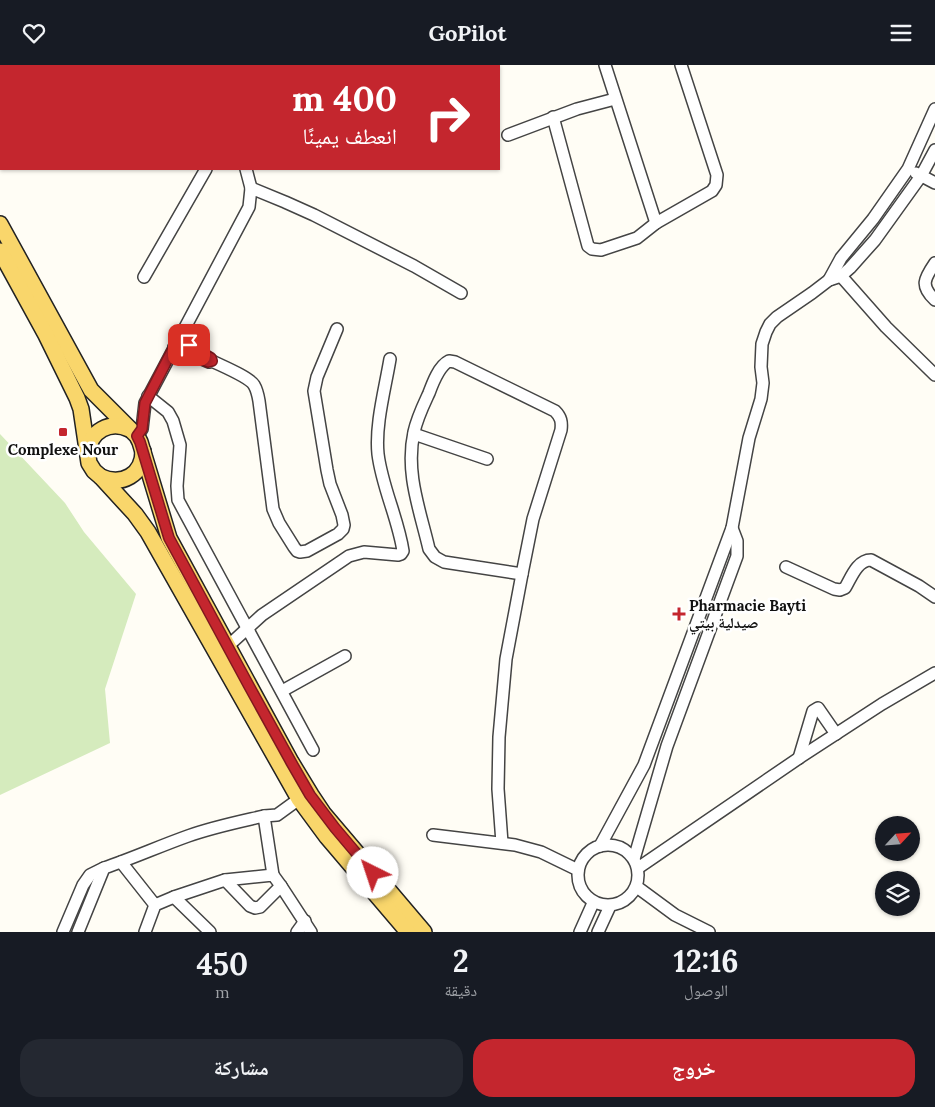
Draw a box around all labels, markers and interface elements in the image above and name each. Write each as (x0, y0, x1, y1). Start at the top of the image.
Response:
icon: heart (20, 19, 48, 47)
text: GoPilot (428, 19, 507, 47)
icon: menu (887, 19, 915, 47)
text: 400 m (292, 76, 397, 121)
icon: right (415, 85, 480, 150)
text: انعطف يمينًا (302, 122, 397, 150)
pin (168, 324, 210, 366)
icon: arrive (175, 331, 203, 359)
marker: Complexe Nour (57, 426, 69, 438)
place label: Complexe Nour (8, 440, 119, 459)
place label: Pharmacie Bayti صيدلية بيتي (689, 596, 806, 634)
marker: Pharmacie Bayti صيدلية بيتي (673, 608, 685, 620)
north arrow (875, 816, 920, 861)
map controls (875, 816, 920, 916)
position arrow (346, 846, 398, 898)
button: layers (875, 871, 920, 916)
text: 2 (453, 942, 469, 980)
text: 12:16 (673, 942, 739, 980)
text: 450 (196, 945, 248, 983)
text: دقيقة (445, 980, 477, 1000)
text: الوصول (684, 980, 728, 1000)
text: m (215, 982, 229, 1002)
button: مشاركة (20, 1039, 463, 1097)
button: خروج (473, 1039, 915, 1097)

